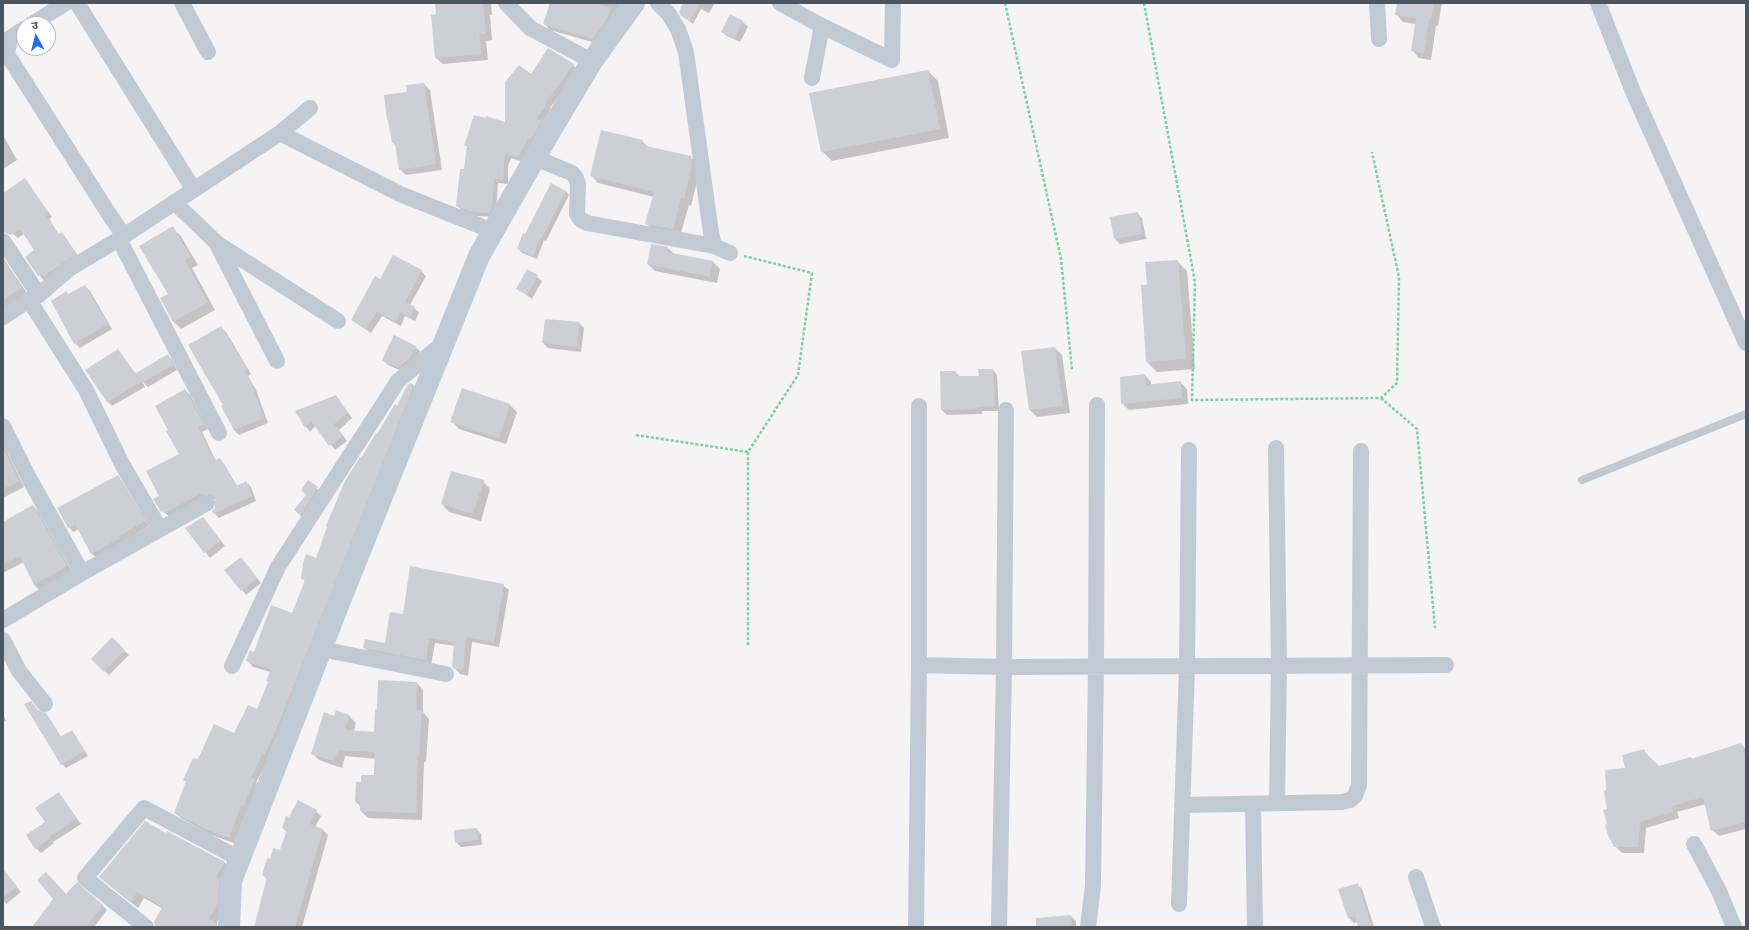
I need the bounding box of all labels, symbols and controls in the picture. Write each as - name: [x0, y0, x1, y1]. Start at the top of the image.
- north arrow: [16, 16, 56, 56]
- text: उ: [30, 17, 39, 33]

